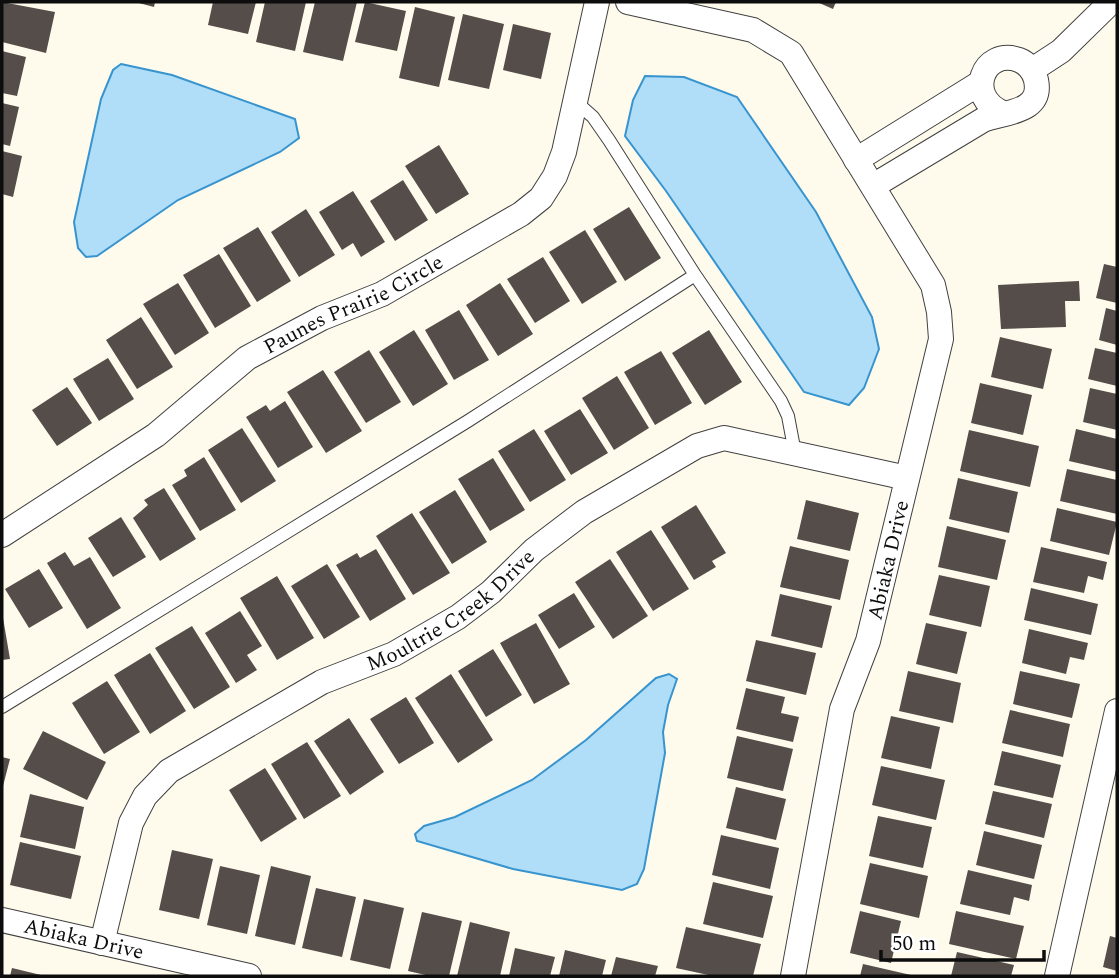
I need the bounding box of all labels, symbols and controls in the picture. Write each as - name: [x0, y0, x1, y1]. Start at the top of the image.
- street label: Paunes Prairie Circle: [258, 247, 450, 363]
- street label: Abiaka Drive: [860, 497, 918, 623]
- street label: Moultrie Creek Drive: [362, 542, 543, 680]
- street label: Abiaka Drive: [21, 910, 147, 969]
- scale bar: [881, 918, 1044, 962]
- text: 50 m: [892, 928, 936, 960]

